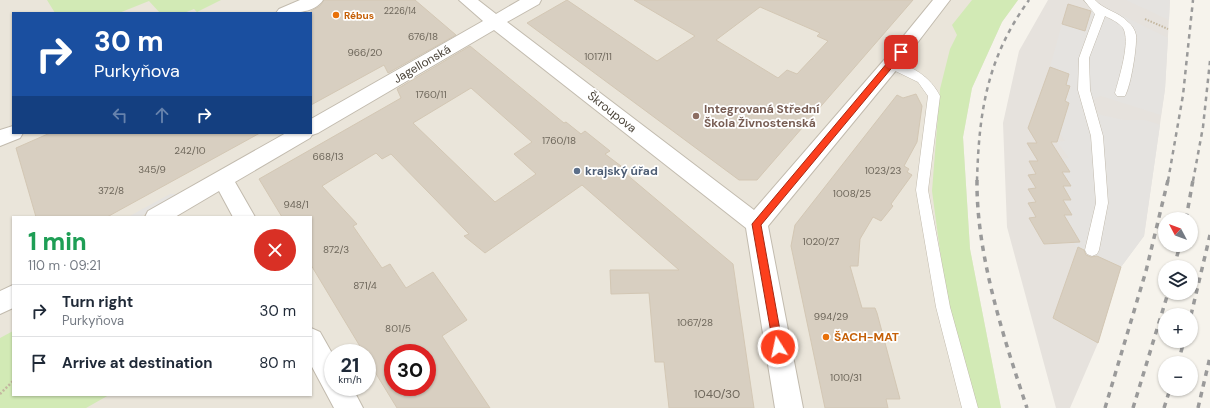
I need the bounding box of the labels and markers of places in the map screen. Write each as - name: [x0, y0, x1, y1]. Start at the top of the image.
- place label: Rébus: [344, 9, 374, 22]
- marker: Rébus: [331, 10, 341, 20]
- pin: [884, 35, 918, 69]
- place label: Integrovaná Střední Škola Živnostenská: [704, 101, 820, 131]
- marker: Integrovaná Střední Škola Živnostenská: [691, 111, 701, 121]
- place label: krajský úřad: [585, 163, 658, 179]
- marker: krajský úřad: [572, 166, 582, 176]
- place label: ŠACH-MAT: [834, 329, 899, 345]
- marker: ŠACH-MAT: [821, 332, 831, 342]

